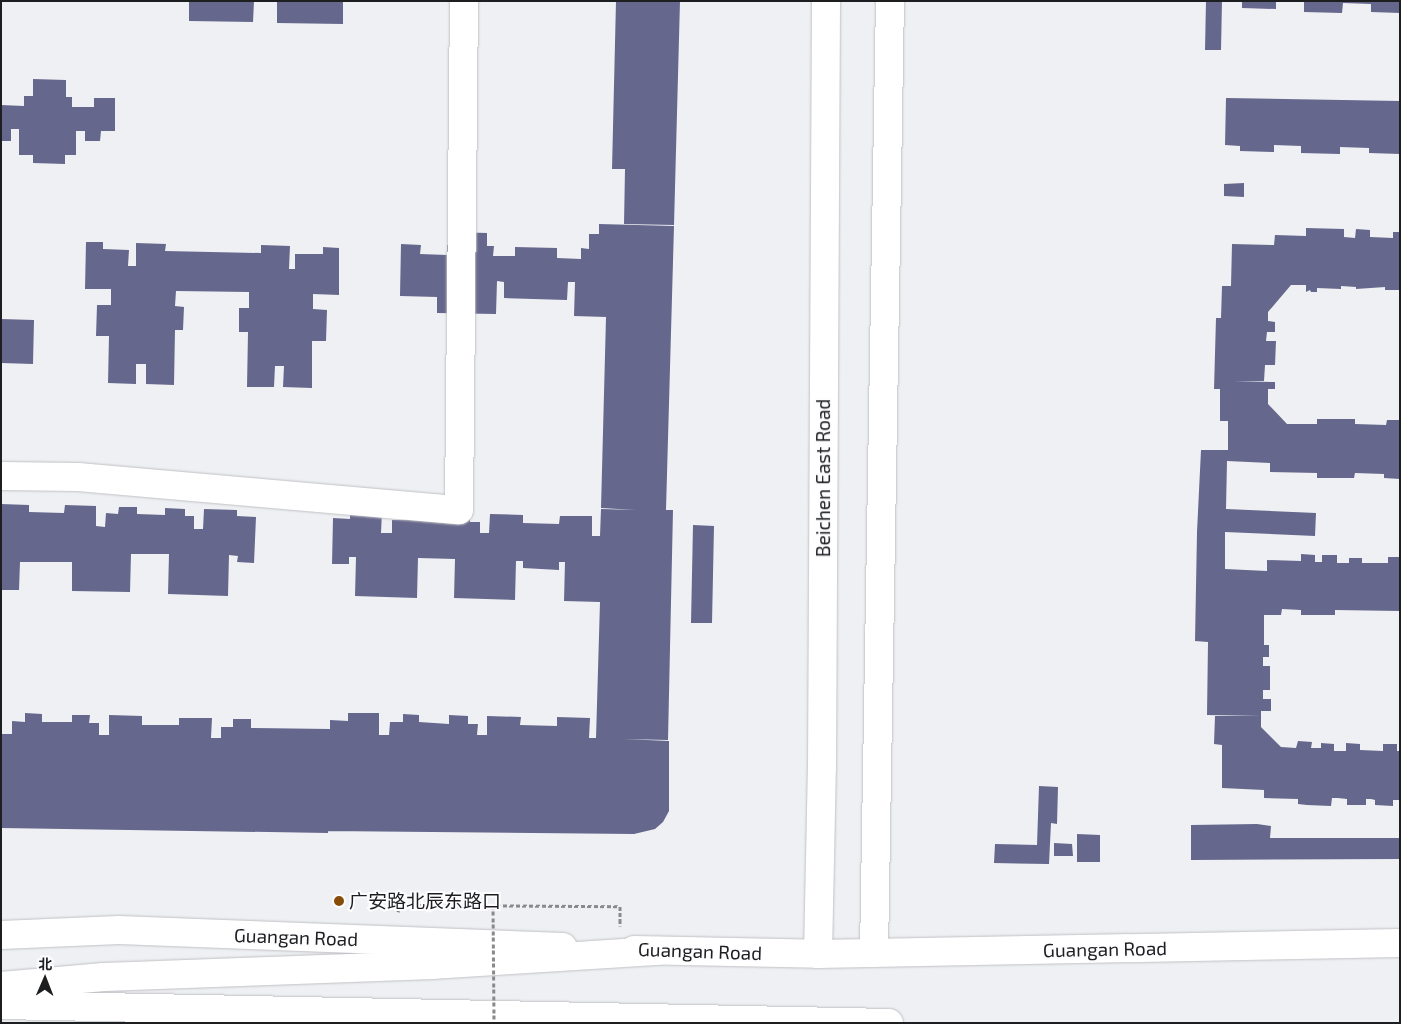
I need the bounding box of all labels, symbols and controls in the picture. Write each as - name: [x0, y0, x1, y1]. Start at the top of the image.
- street label: Beichen East Road: [812, 399, 834, 557]
- place label: 广安路北辰东路口: [349, 890, 501, 912]
- marker: 广安路北辰东路口: [333, 895, 345, 907]
- street label: Guangan Road: [234, 923, 358, 951]
- street label: Guangan Road: [638, 937, 762, 965]
- street label: Guangan Road: [1043, 937, 1167, 961]
- north arrow: [20, 954, 70, 1004]
- text: 北: [38, 955, 52, 972]

